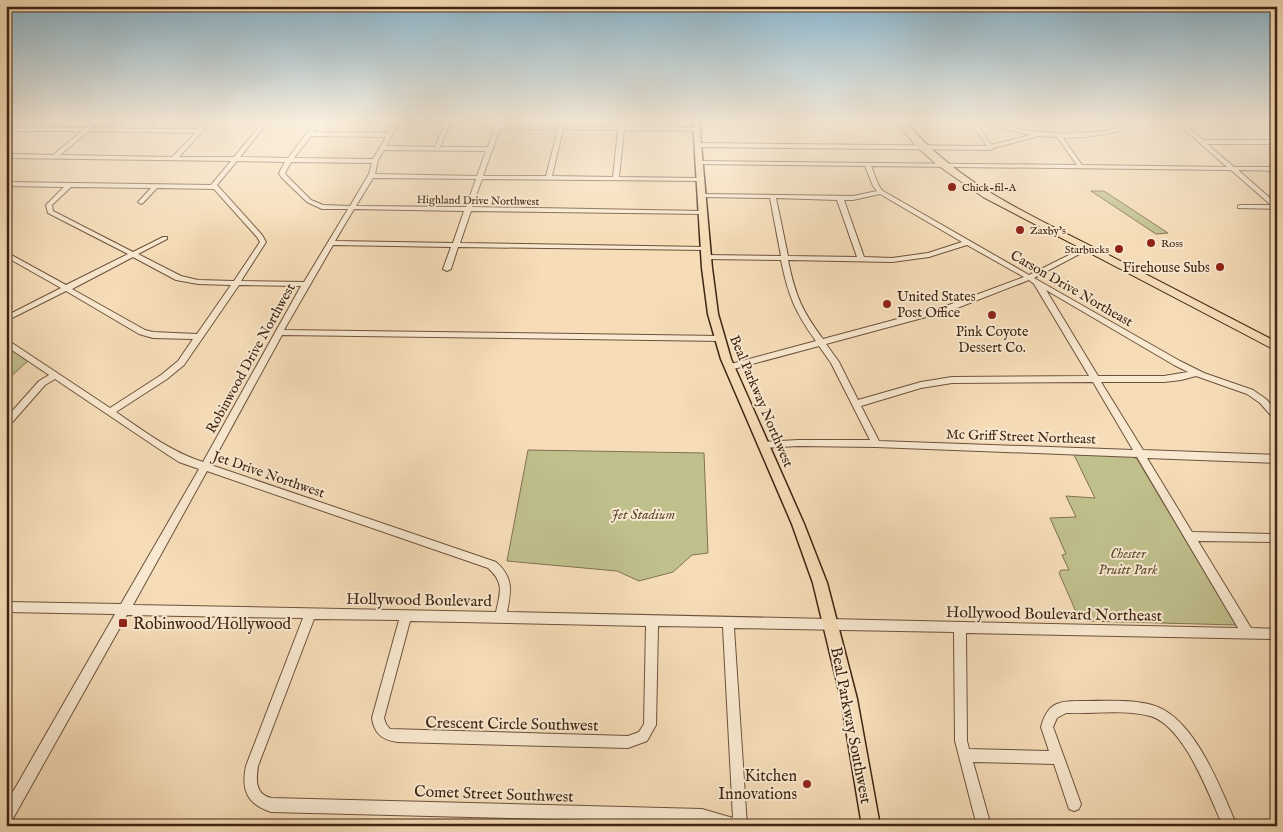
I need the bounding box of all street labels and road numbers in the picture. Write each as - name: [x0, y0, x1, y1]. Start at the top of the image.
- street label: Highland Drive Northwest: [417, 193, 540, 209]
- street label: Carson Drive Northeast: [1007, 246, 1136, 331]
- street label: Robinwood Drive Northwest: [202, 280, 300, 437]
- street label: Beal Parkway Northwest: [725, 333, 797, 470]
- street label: Mc Griff Street Northeast: [946, 425, 1097, 449]
- street label: Jet Drive Northwest: [209, 447, 327, 503]
- street label: Hollywood Boulevard: [346, 590, 492, 612]
- street label: Hollywood Boulevard Northeast: [946, 603, 1163, 627]
- street label: Beal Parkway Southwest: [825, 645, 875, 806]
- street label: Crescent Circle Southwest: [425, 713, 599, 737]
- street label: Comet Street Southwest: [414, 782, 575, 808]

